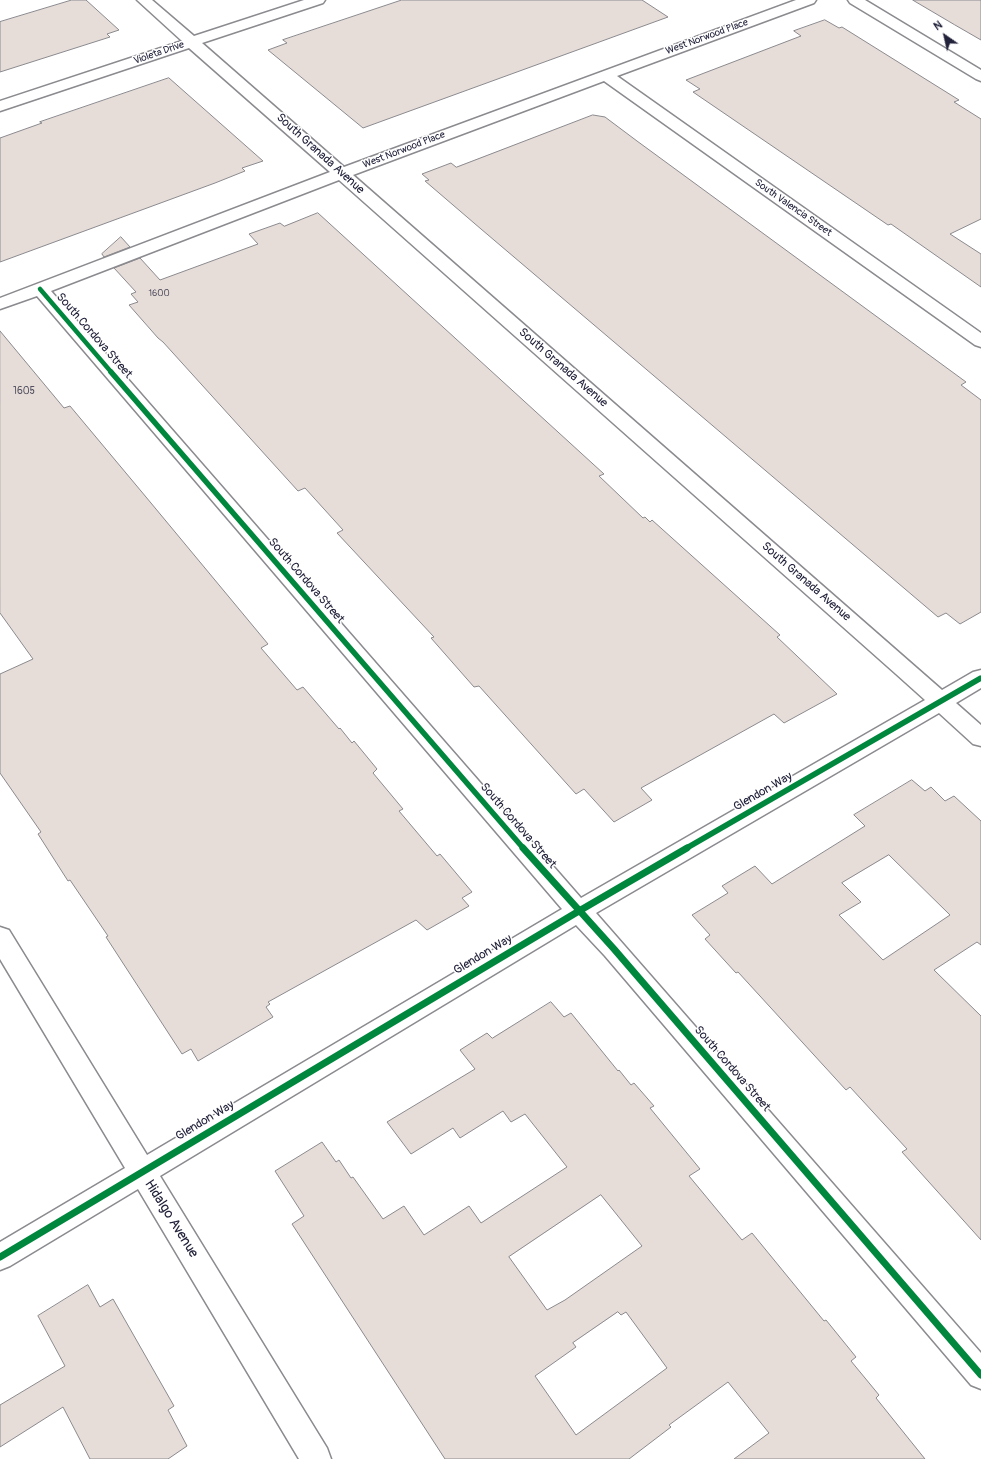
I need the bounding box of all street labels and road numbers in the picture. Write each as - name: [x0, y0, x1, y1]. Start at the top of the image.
- street label: West Norwood Place: [664, 16, 750, 58]
- street label: Violeta Drive: [132, 39, 186, 67]
- street label: South Granada Avenue: [273, 111, 367, 197]
- street label: West Norwood Place: [361, 129, 447, 171]
- street label: South Valencia Street: [752, 177, 834, 239]
- street label: South Cordova Street: [53, 290, 135, 382]
- street label: South Granada Avenue: [516, 325, 610, 411]
- street label: South Cordova Street: [265, 535, 347, 627]
- street label: South Granada Avenue: [759, 539, 853, 625]
- street label: Glendon Way: [731, 769, 795, 815]
- street label: South Cordova Street: [477, 780, 559, 872]
- street label: Glendon Way: [451, 932, 515, 978]
- street label: South Cordova Street: [691, 1023, 773, 1115]
- street label: Glendon Way: [173, 1098, 237, 1144]
- street label: Hidalgo Avenue: [140, 1177, 202, 1261]

